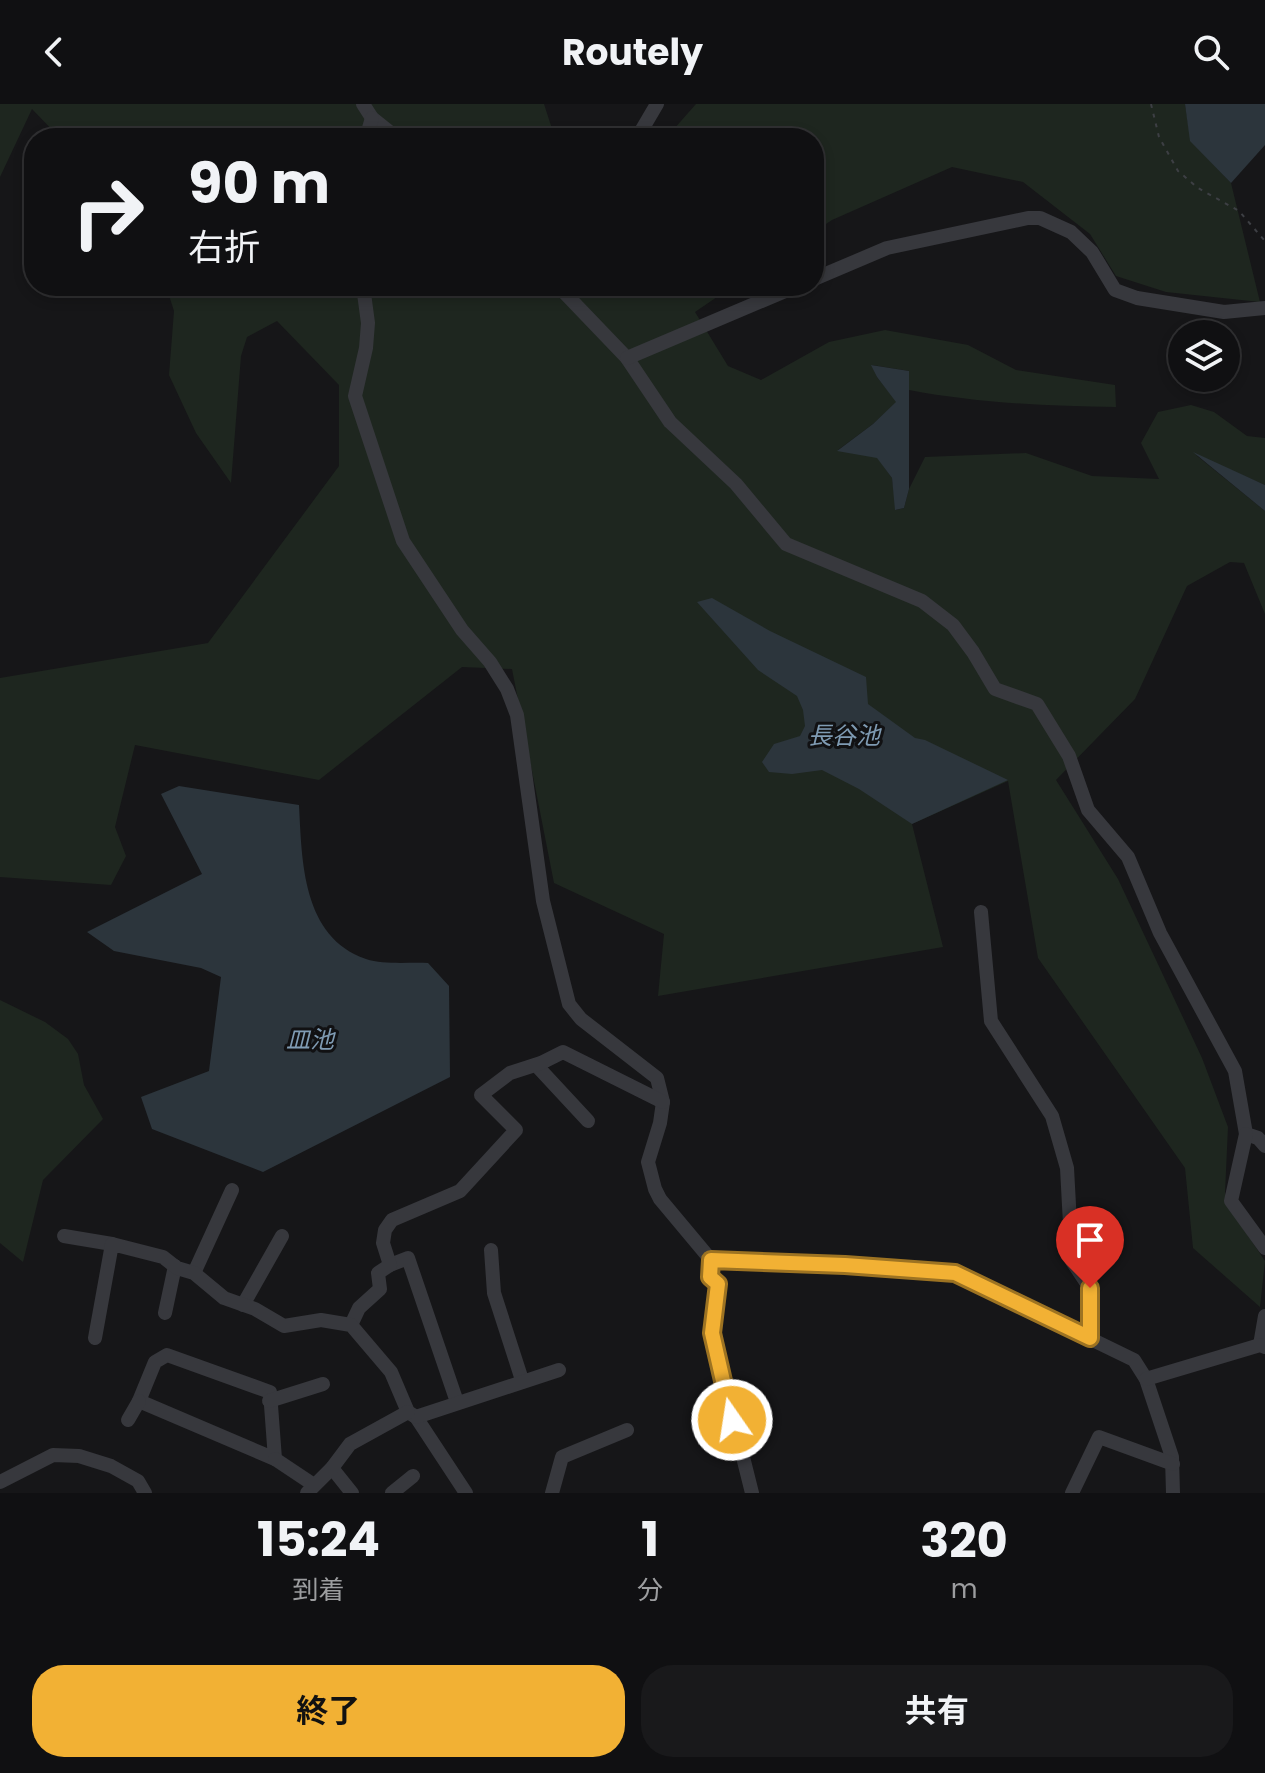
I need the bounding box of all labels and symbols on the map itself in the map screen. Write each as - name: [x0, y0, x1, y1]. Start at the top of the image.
- water label: 長谷池: [808, 719, 882, 752]
- water label: 皿池: [286, 1023, 336, 1056]
- pin: [1056, 1206, 1124, 1288]
- position arrow: [690, 1378, 774, 1462]

